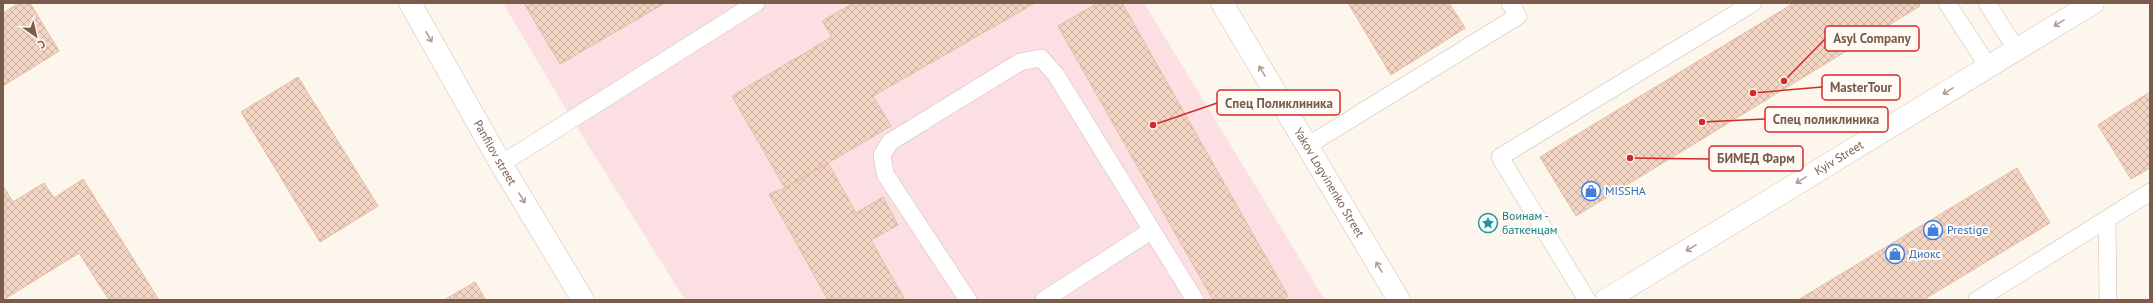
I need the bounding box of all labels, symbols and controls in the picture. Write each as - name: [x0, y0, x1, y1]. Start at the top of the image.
- north arrow: [16, 16, 56, 56]
- one-way arrow: [2053, 20, 2065, 28]
- callout: Asyl Company: [1825, 26, 1919, 51]
- text: Asyl Company: [1833, 30, 1912, 47]
- one-way arrow: [426, 31, 434, 43]
- text: С: [35, 37, 48, 52]
- one-way arrow: [1258, 65, 1266, 77]
- callout: MasterTour: [1822, 75, 1900, 100]
- text: MasterTour: [1830, 79, 1893, 96]
- one-way arrow: [1942, 87, 1954, 95]
- callout: Спец Поликлиника: [1217, 90, 1340, 115]
- text: Спец Поликлиника: [1225, 95, 1333, 112]
- callout: Спец поликлиника: [1765, 107, 1888, 132]
- text: Спец поликлиника: [1773, 111, 1879, 128]
- street label: Panfilov street: [471, 117, 520, 188]
- street label: Yakov Logvinenko Street: [1291, 125, 1368, 240]
- street label: Kyiv Street: [1812, 137, 1866, 178]
- callout: БИМЕД Фарм: [1709, 146, 1803, 171]
- text: БИМЕД Фарм: [1717, 150, 1795, 167]
- one-way arrow: [1795, 177, 1807, 185]
- shop icon: MISSHA: [1580, 180, 1602, 202]
- place label: MISSHA: [1605, 183, 1646, 198]
- one-way arrow: [518, 192, 526, 204]
- place label: Воинам - баткенцам: [1502, 208, 1558, 237]
- place icon: Воинам - баткенцам: [1477, 212, 1499, 234]
- shop icon: Prestige: [1922, 219, 1944, 241]
- place label: Prestige: [1947, 222, 1988, 237]
- shop icon: Диокс: [1884, 243, 1906, 265]
- one-way arrow: [1685, 244, 1696, 253]
- place label: Диокс: [1909, 246, 1942, 261]
- one-way arrow: [1375, 261, 1383, 273]

